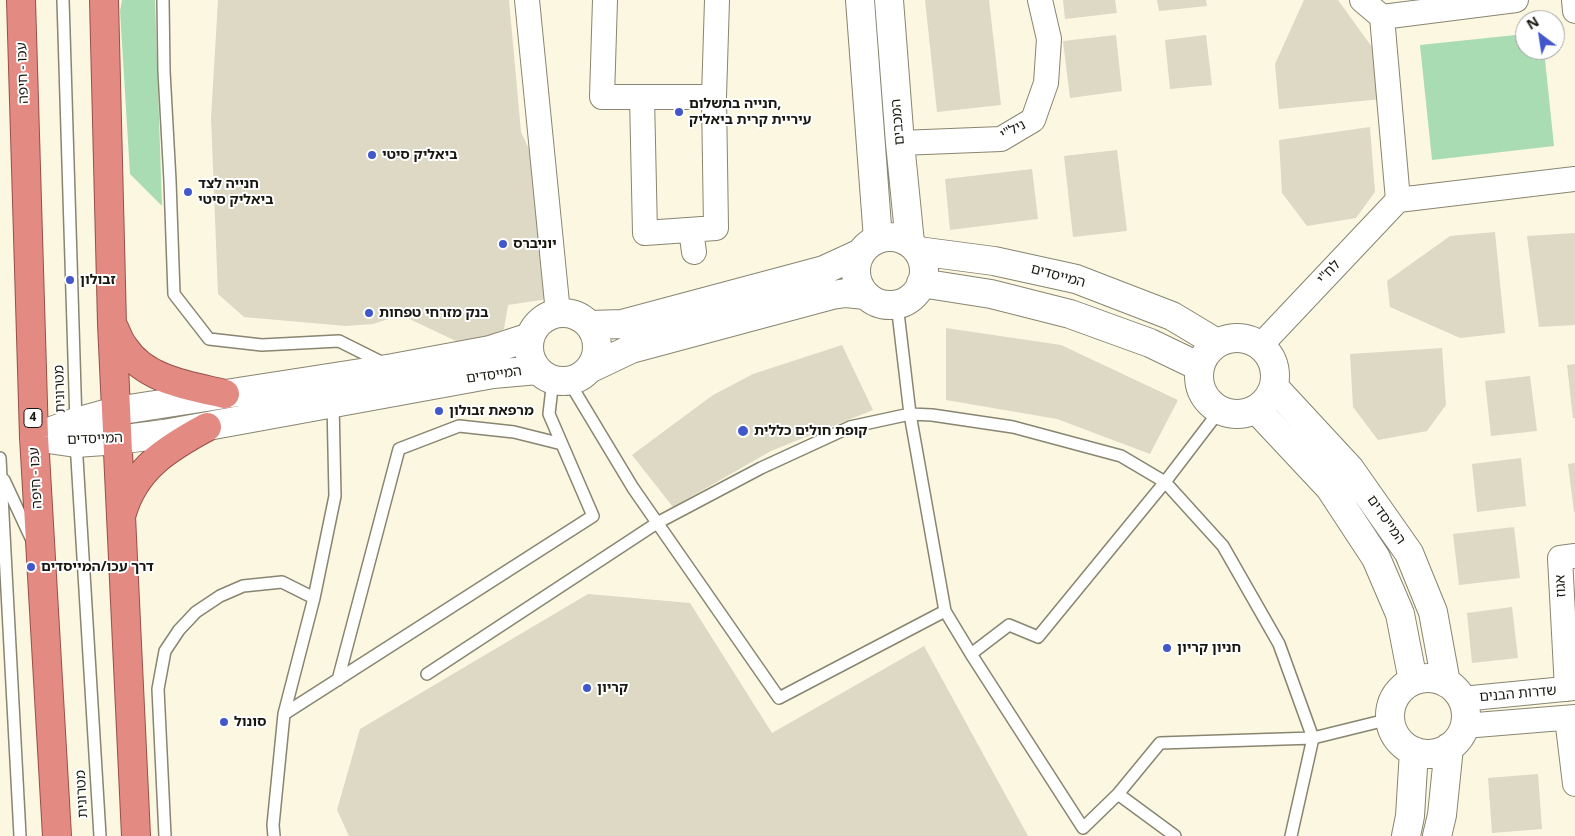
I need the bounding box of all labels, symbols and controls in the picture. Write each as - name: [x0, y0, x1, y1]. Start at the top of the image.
- north arrow: [1515, 10, 1565, 60]
- text: N: [1523, 11, 1542, 34]
- street label: עכו - חיפה: [14, 42, 32, 104]
- place label: חנייה בתשלום, עיריית קרית ביאליק: [689, 96, 811, 128]
- street label: המכבים: [888, 98, 908, 146]
- marker: חנייה בתשלום, עיריית קרית ביאליק: [673, 106, 685, 118]
- street label: ניל"י: [997, 117, 1029, 143]
- place label: ביאליק סיטי: [382, 147, 457, 163]
- marker: ביאליק סיטי: [366, 149, 378, 161]
- place label: חנייה לצד ביאליק סיטי: [198, 176, 273, 208]
- marker: חנייה לצד ביאליק סיטי: [182, 186, 194, 198]
- place label: יוניברס: [513, 236, 557, 252]
- marker: יוניברס: [497, 238, 509, 250]
- street label: לח"י: [1314, 257, 1344, 287]
- street label: המייסדים: [1029, 261, 1087, 291]
- place label: זבולון: [80, 272, 116, 288]
- marker: זבולון: [64, 274, 76, 286]
- place label: בנק מזרחי טפחות: [379, 305, 489, 321]
- marker: בנק מזרחי טפחות: [363, 307, 375, 319]
- street label: המייסדים: [465, 363, 523, 387]
- street label: מטרונית: [51, 365, 69, 413]
- place label: מרפאת זבולון: [449, 403, 534, 419]
- marker: מרפאת זבולון: [433, 405, 445, 417]
- road number: 4: [24, 408, 42, 428]
- place label: קופת חולים כללית: [754, 423, 867, 439]
- marker: קופת חולים כללית: [736, 424, 750, 438]
- street label: המייסדים: [67, 430, 123, 448]
- street label: עכו - חיפה: [26, 447, 46, 509]
- street label: המייסדים: [1363, 492, 1409, 548]
- place label: דרך עכו/המייסדים: [41, 559, 154, 575]
- marker: דרך עכו/המייסדים: [25, 561, 37, 573]
- street label: אגוז: [1552, 574, 1570, 598]
- place label: חניון קריון: [1177, 640, 1241, 656]
- marker: חניון קריון: [1161, 642, 1173, 654]
- place label: קריון: [597, 680, 628, 696]
- marker: קריון: [581, 682, 593, 694]
- street label: שדרות הבנים: [1479, 682, 1557, 706]
- place label: סונול: [234, 714, 266, 730]
- marker: סונול: [218, 716, 230, 728]
- street label: מטרונית: [72, 770, 92, 818]

